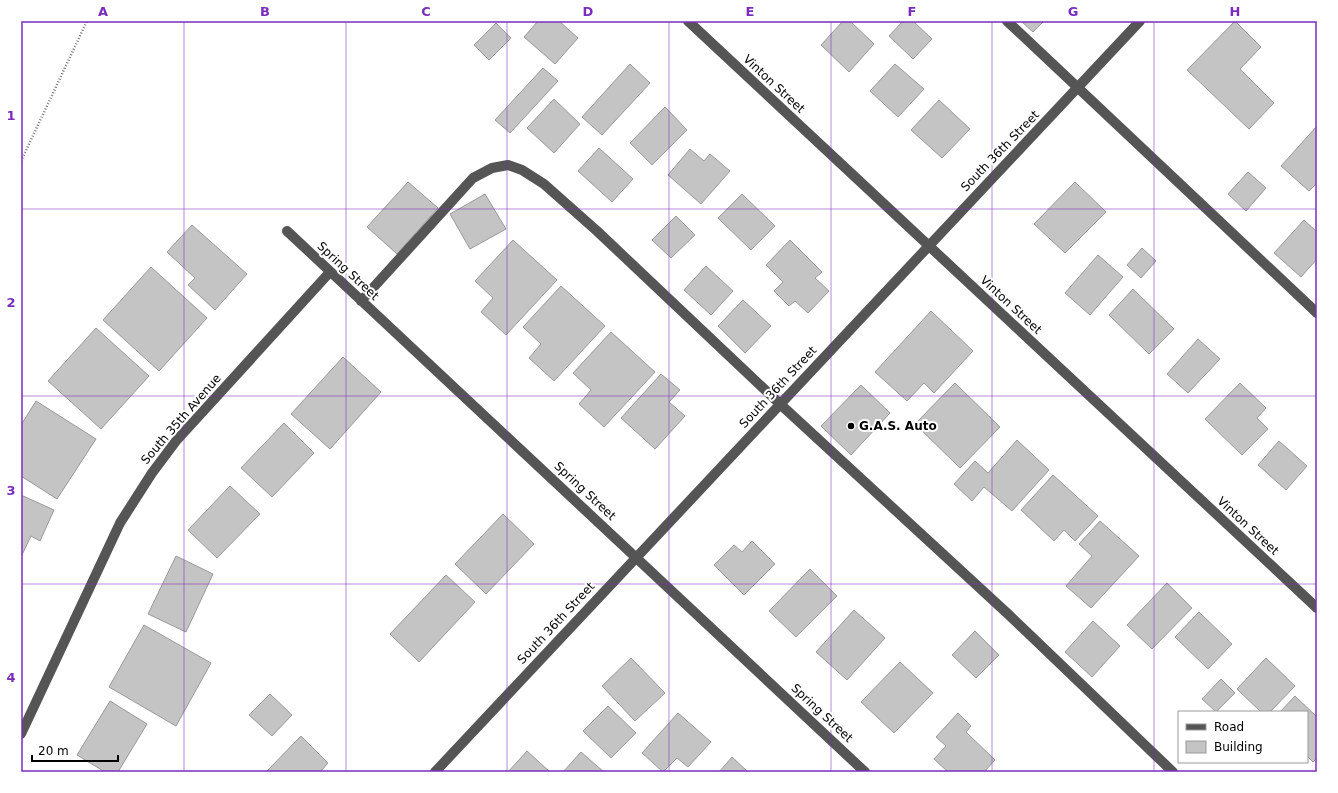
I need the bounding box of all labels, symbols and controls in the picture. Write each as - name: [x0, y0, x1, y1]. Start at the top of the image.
- text: A: [98, 4, 108, 19]
- text: B: [260, 4, 270, 19]
- text: C: [421, 4, 431, 19]
- text: D: [583, 4, 594, 19]
- text: E: [746, 4, 754, 19]
- text: F: [908, 4, 916, 19]
- text: G: [1068, 4, 1078, 19]
- text: H: [1230, 4, 1240, 19]
- street label: Vinton Street: [740, 52, 808, 116]
- text: 1: [6, 108, 16, 123]
- street label: South 36th Street: [958, 108, 1042, 194]
- street label: Spring Street: [314, 239, 382, 303]
- street label: Vinton Street: [977, 273, 1045, 337]
- text: 2: [6, 295, 16, 310]
- street label: South 36th Street: [737, 343, 820, 431]
- street label: South 35th Avenue: [138, 371, 224, 467]
- place label: G.A.S. Auto: [859, 419, 937, 433]
- marker: G.A.S. Auto: [846, 421, 856, 431]
- street label: Spring Street: [551, 459, 619, 523]
- text: 3: [6, 483, 16, 498]
- street label: Vinton Street: [1214, 494, 1282, 558]
- street label: South 36th Street: [515, 579, 598, 667]
- text: 4: [6, 670, 16, 685]
- street label: Spring Street: [788, 681, 856, 745]
- legend: [1178, 711, 1308, 763]
- text: Road: [1214, 720, 1244, 734]
- scale bar: [32, 737, 118, 763]
- text: Building: [1214, 740, 1263, 754]
- text: 20 m: [38, 744, 69, 758]

